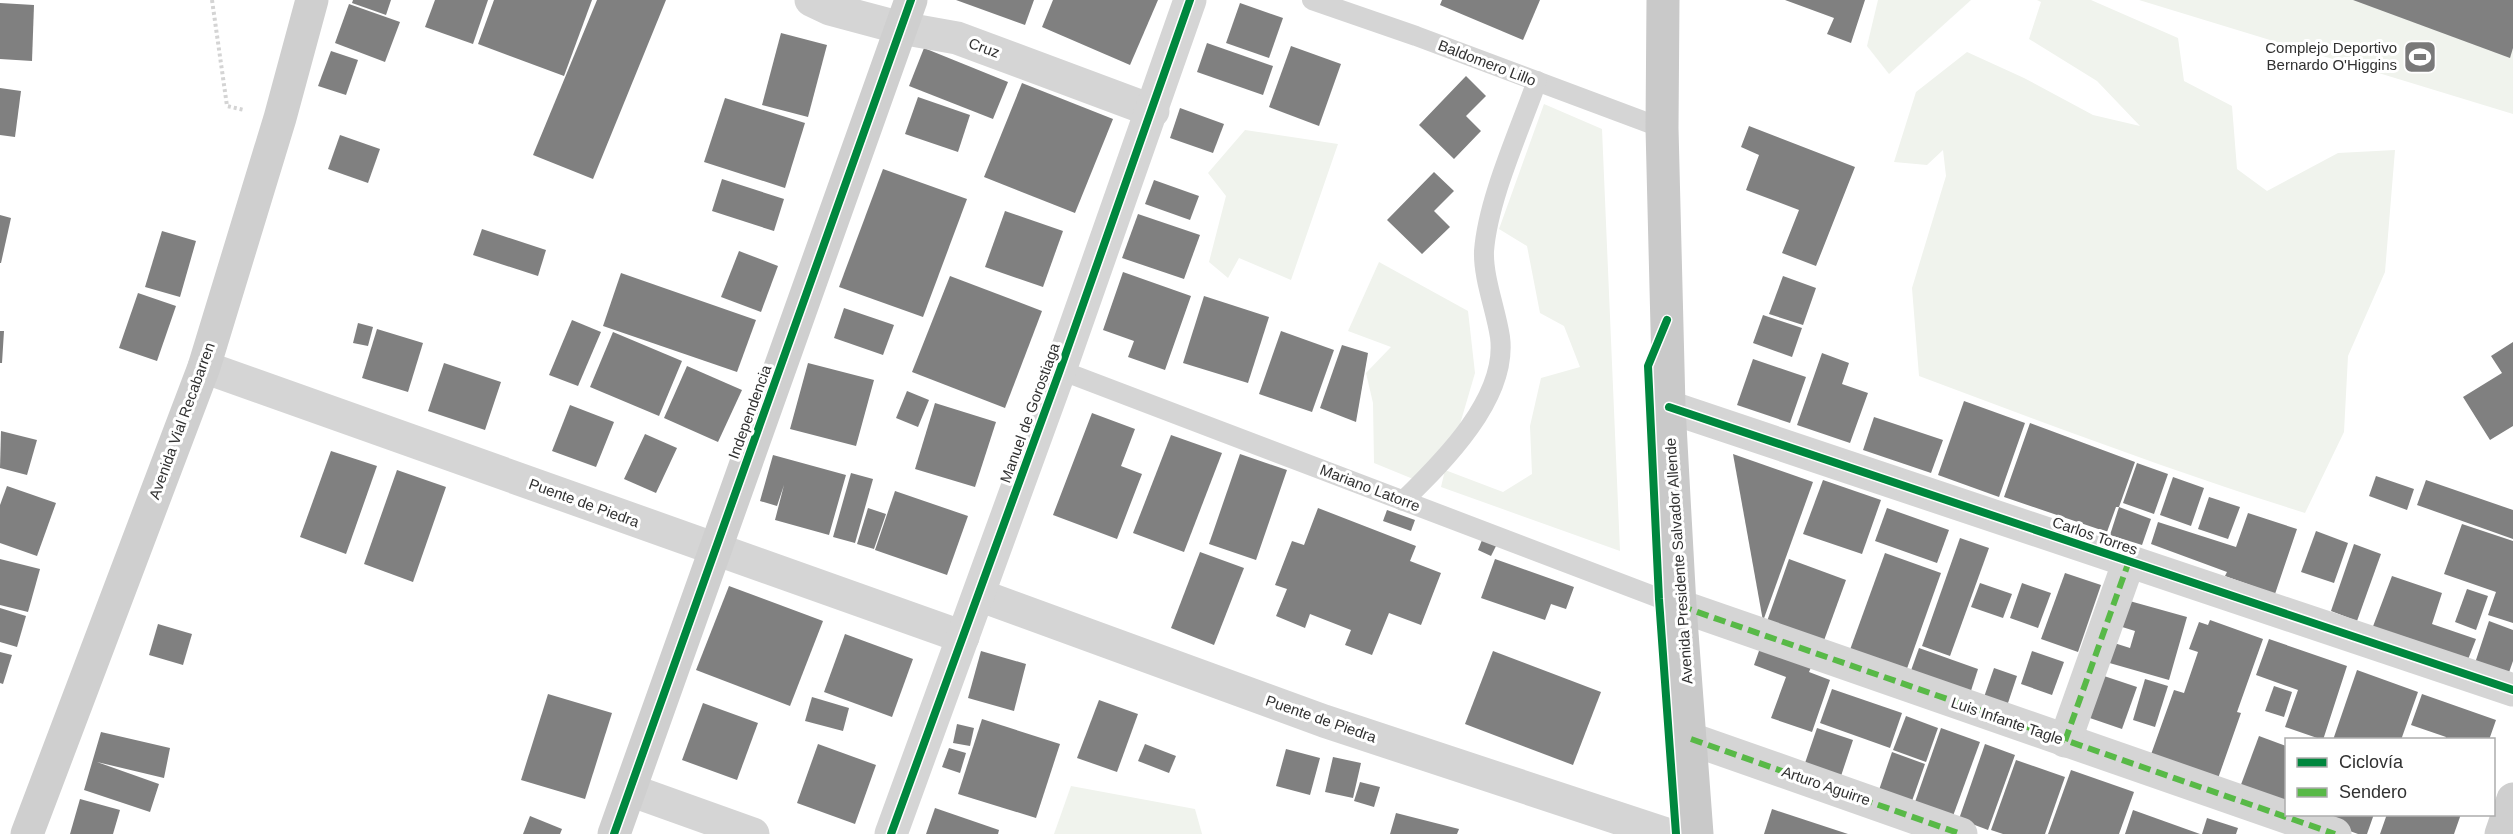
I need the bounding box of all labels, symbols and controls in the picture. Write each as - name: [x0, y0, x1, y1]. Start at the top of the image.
- street label: Cruz: [966, 34, 1002, 61]
- street label: Baldomero Lillo: [1436, 36, 1538, 89]
- place label: Complejo Deportivo Bernardo O'Higgins: [2265, 39, 2397, 73]
- sports icon: Complejo Deportivo Bernardo O'Higgins: [2402, 39, 2438, 75]
- street label: Avenida Vial Recabarren: [145, 340, 218, 501]
- street label: Manuel de Gorostiaga: [996, 340, 1063, 485]
- street label: Independencia: [725, 362, 775, 461]
- street label: Avenida Presidente Salvador Allende: [1661, 437, 1696, 685]
- street label: Mariano Latorre: [1318, 461, 1423, 514]
- street label: Puente de Piedra: [527, 475, 642, 531]
- street label: Carlos Torres: [2050, 513, 2140, 558]
- street label: Puente de Piedra: [1264, 692, 1379, 746]
- street label: Luis Infante Tagle: [1949, 693, 2065, 748]
- legend: [2285, 738, 2495, 816]
- text: Ciclovía: [2339, 752, 2404, 772]
- street label: Arturo Aguirre: [1780, 762, 1873, 809]
- text: Sendero: [2339, 782, 2407, 802]

